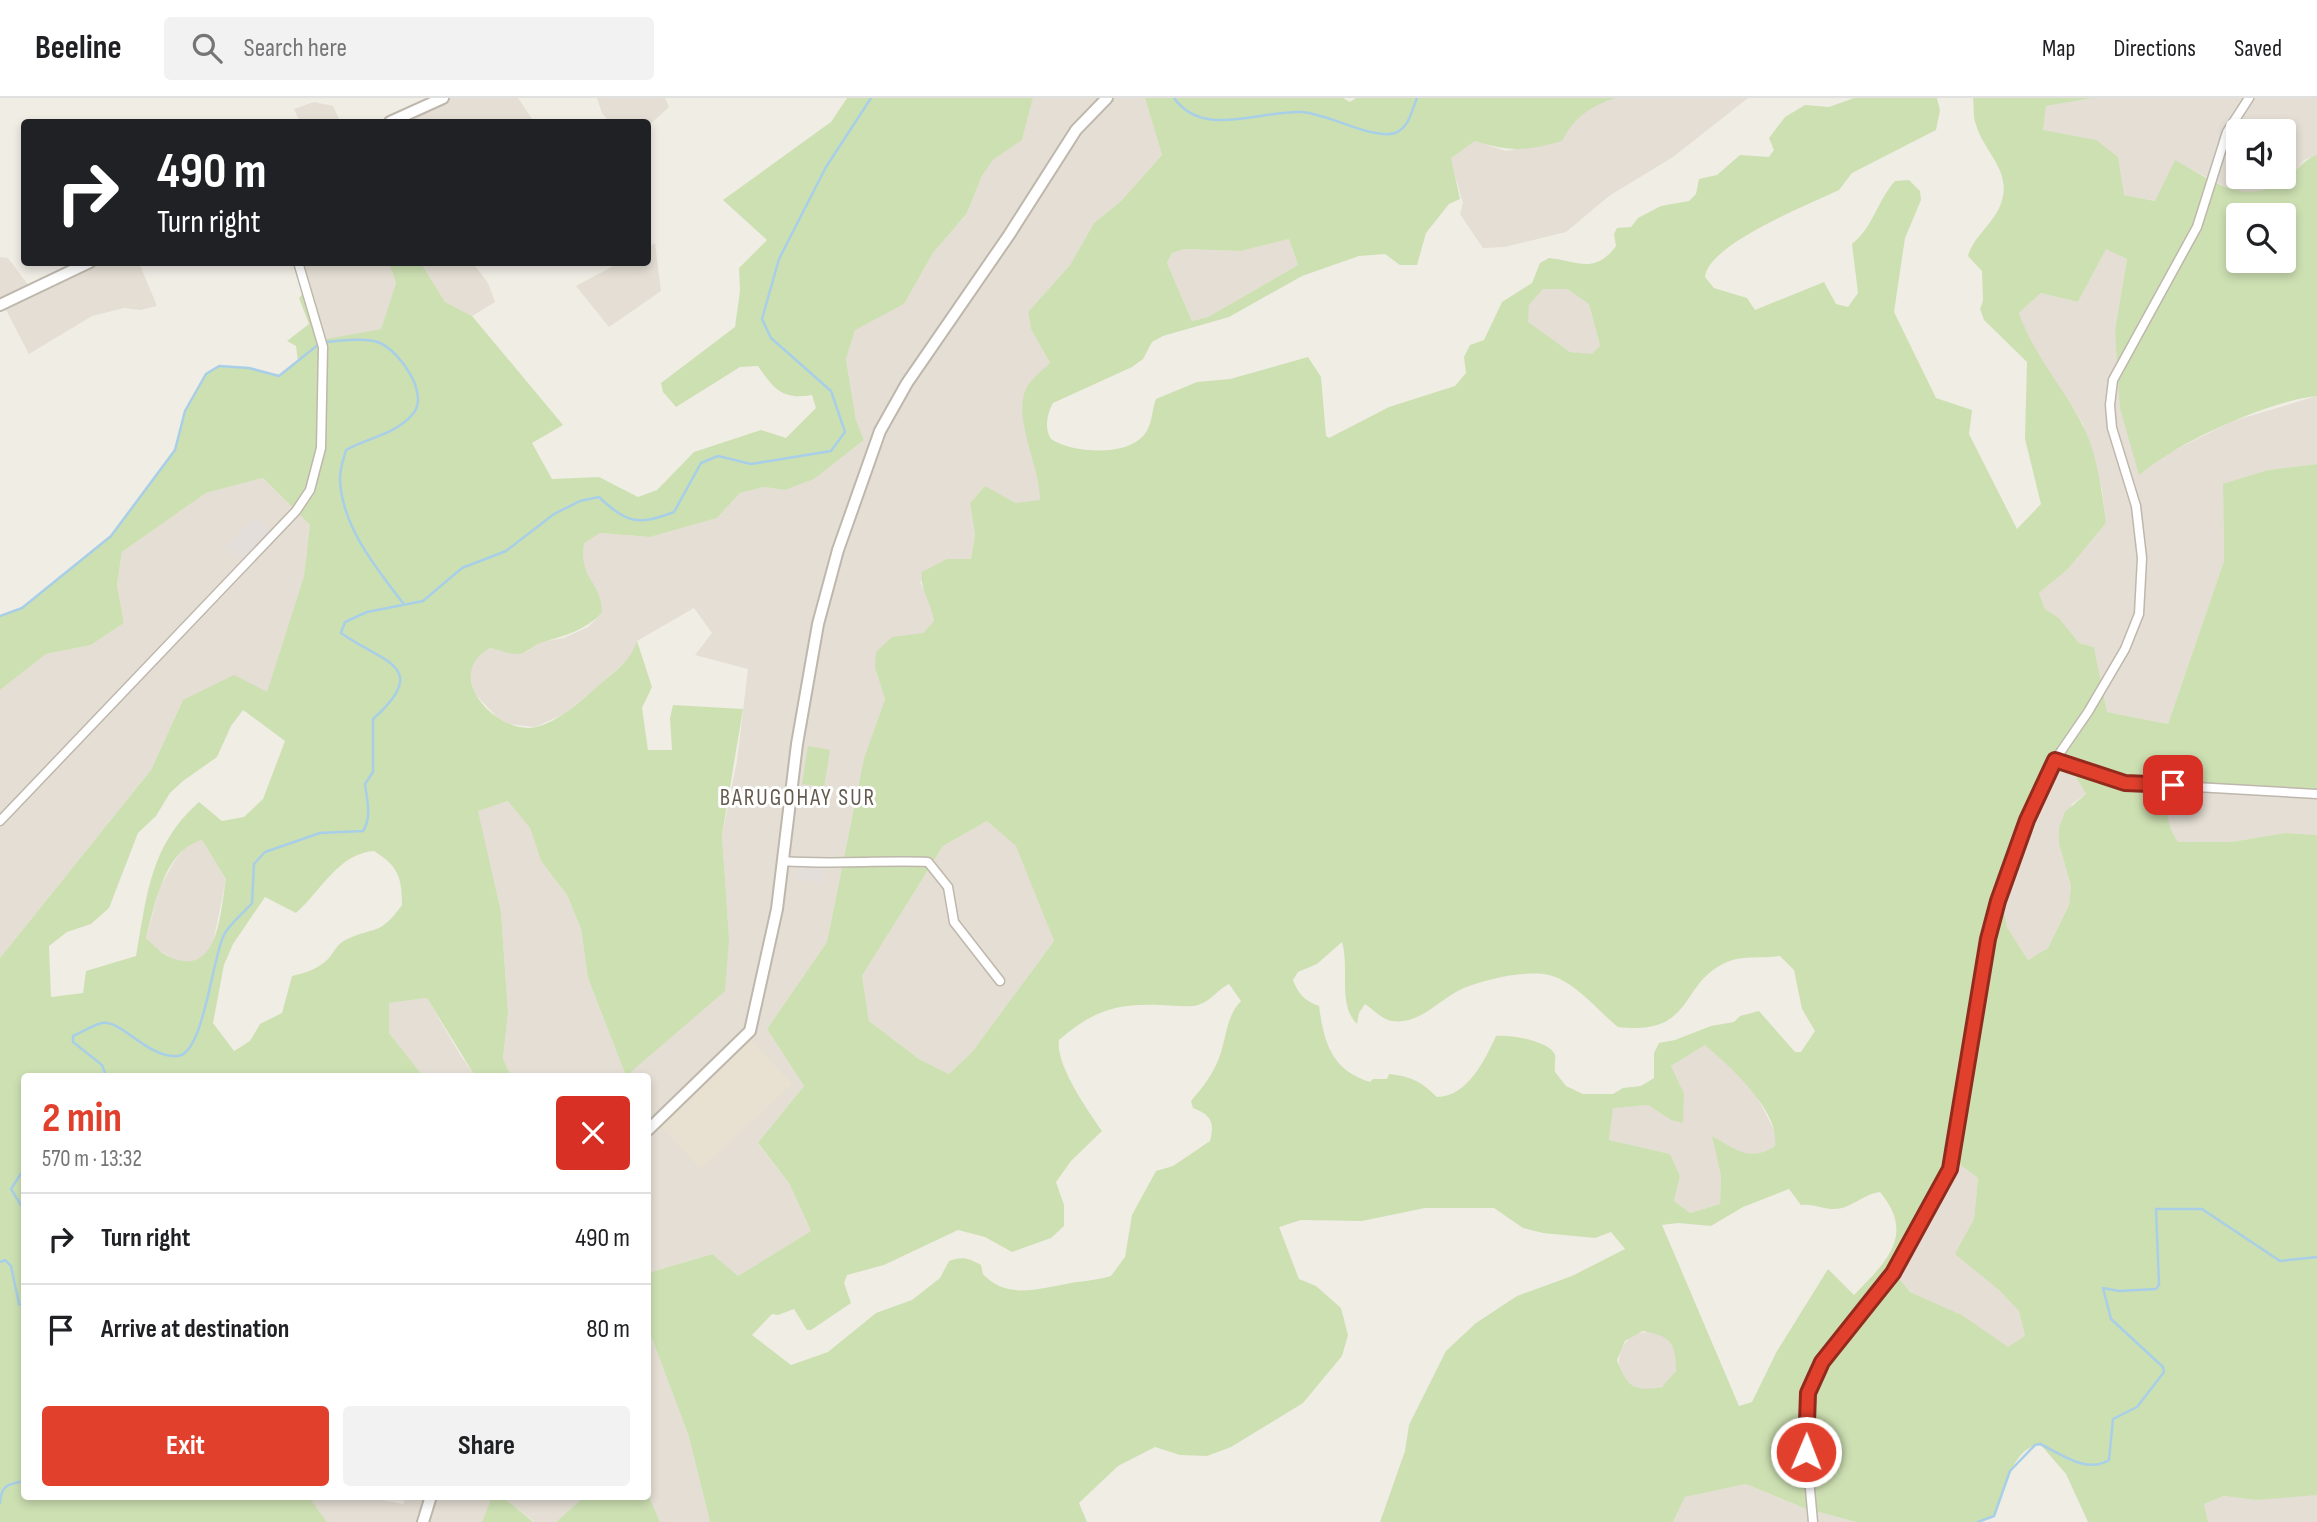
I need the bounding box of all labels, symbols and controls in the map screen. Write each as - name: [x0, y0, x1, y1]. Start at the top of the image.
- search box: [164, 17, 654, 80]
- text: Beeline: [35, 28, 122, 68]
- icon: search: [188, 29, 226, 67]
- text: Search here: [244, 33, 347, 64]
- text: Map: [2042, 34, 2075, 63]
- text: Directions: [2113, 34, 2196, 63]
- text: Saved: [2234, 34, 2282, 63]
- map controls: [2226, 119, 2296, 273]
- button: sound: [2226, 119, 2296, 189]
- text: 490 m: [157, 143, 267, 202]
- icon: right: [42, 147, 133, 238]
- text: Turn right: [157, 203, 261, 242]
- button: search: [2226, 203, 2296, 273]
- pin: [2143, 755, 2203, 815]
- icon: arrive: [2154, 766, 2192, 804]
- district label: BARUGOHAY SUR: [720, 784, 876, 812]
- text: 2 min: [42, 1093, 122, 1144]
- button: close: [556, 1096, 630, 1170]
- text: 570 m · 13:32: [42, 1145, 142, 1173]
- icon: right: [42, 1220, 80, 1258]
- text: Turn right: [101, 1223, 190, 1254]
- text: 490 m: [575, 1223, 630, 1254]
- icon: arrive: [42, 1311, 80, 1349]
- text: Arrive at destination: [101, 1314, 289, 1345]
- text: 80 m: [586, 1314, 630, 1345]
- button: Exit: [42, 1406, 329, 1486]
- button: Share: [343, 1406, 630, 1486]
- position arrow: [1769, 1415, 1843, 1489]

